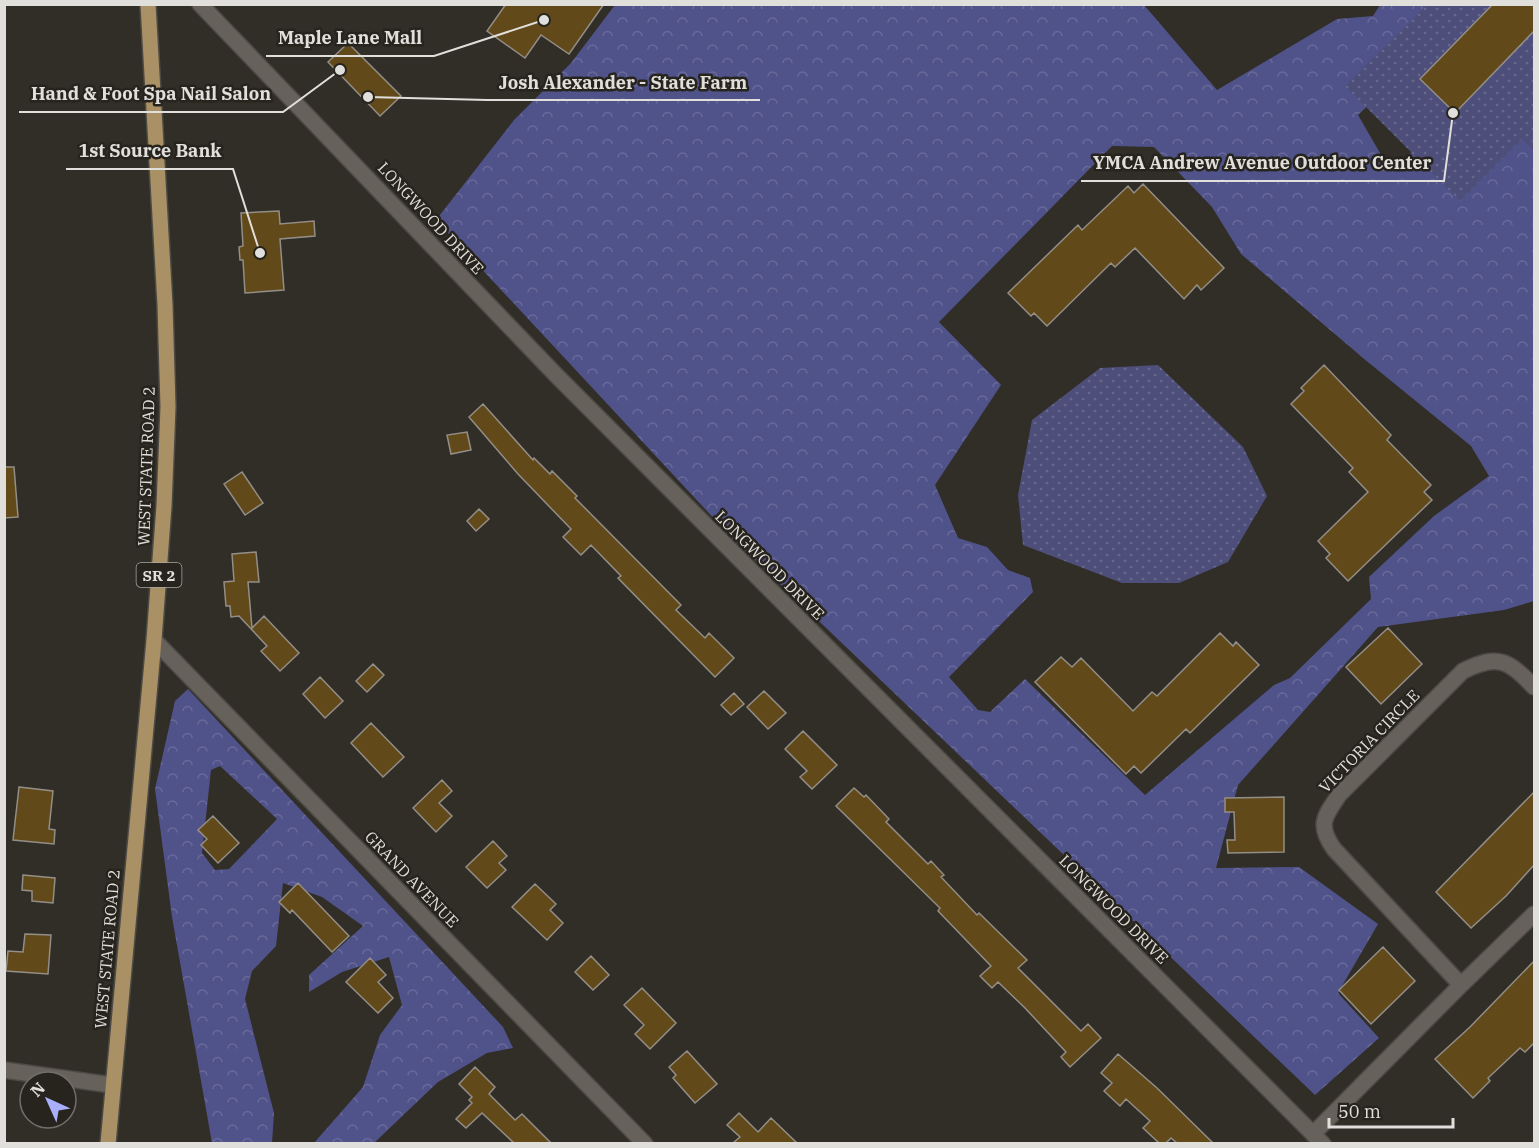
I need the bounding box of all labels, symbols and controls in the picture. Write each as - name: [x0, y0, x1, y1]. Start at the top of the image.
- callout: Maple Lane Mall: [266, 20, 434, 56]
- text: Maple Lane Mall: [278, 26, 422, 49]
- callout: Josh Alexander - State Farm: [487, 64, 760, 100]
- text: Josh Alexander - State Farm: [499, 71, 748, 94]
- callout: Hand & Foot Spa Nail Salon: [19, 76, 283, 112]
- text: Hand & Foot Spa Nail Salon: [31, 82, 271, 105]
- callout: 1st Source Bank: [66, 133, 233, 169]
- text: 1st Source Bank: [79, 139, 222, 162]
- callout: YMCA Andrew Avenue Outdoor Center: [1081, 145, 1444, 181]
- text: YMCA Andrew Avenue Outdoor Center: [1093, 151, 1431, 174]
- street label: LONGWOOD DRIVE: [374, 158, 488, 278]
- street label: WEST STATE ROAD 2: [133, 386, 159, 546]
- street label: LONGWOOD DRIVE: [711, 506, 829, 624]
- road number: SR 2: [136, 563, 182, 587]
- street label: VICTORIA CIRCLE: [1315, 685, 1423, 797]
- street label: GRAND AVENUE: [361, 827, 463, 931]
- street label: LONGWOOD DRIVE: [1055, 850, 1173, 968]
- street label: WEST STATE ROAD 2: [90, 869, 124, 1029]
- north arrow: [18, 1070, 78, 1130]
- text: N: [26, 1078, 49, 1101]
- scale bar: [1329, 1091, 1454, 1129]
- text: 50 m: [1338, 1100, 1381, 1123]

